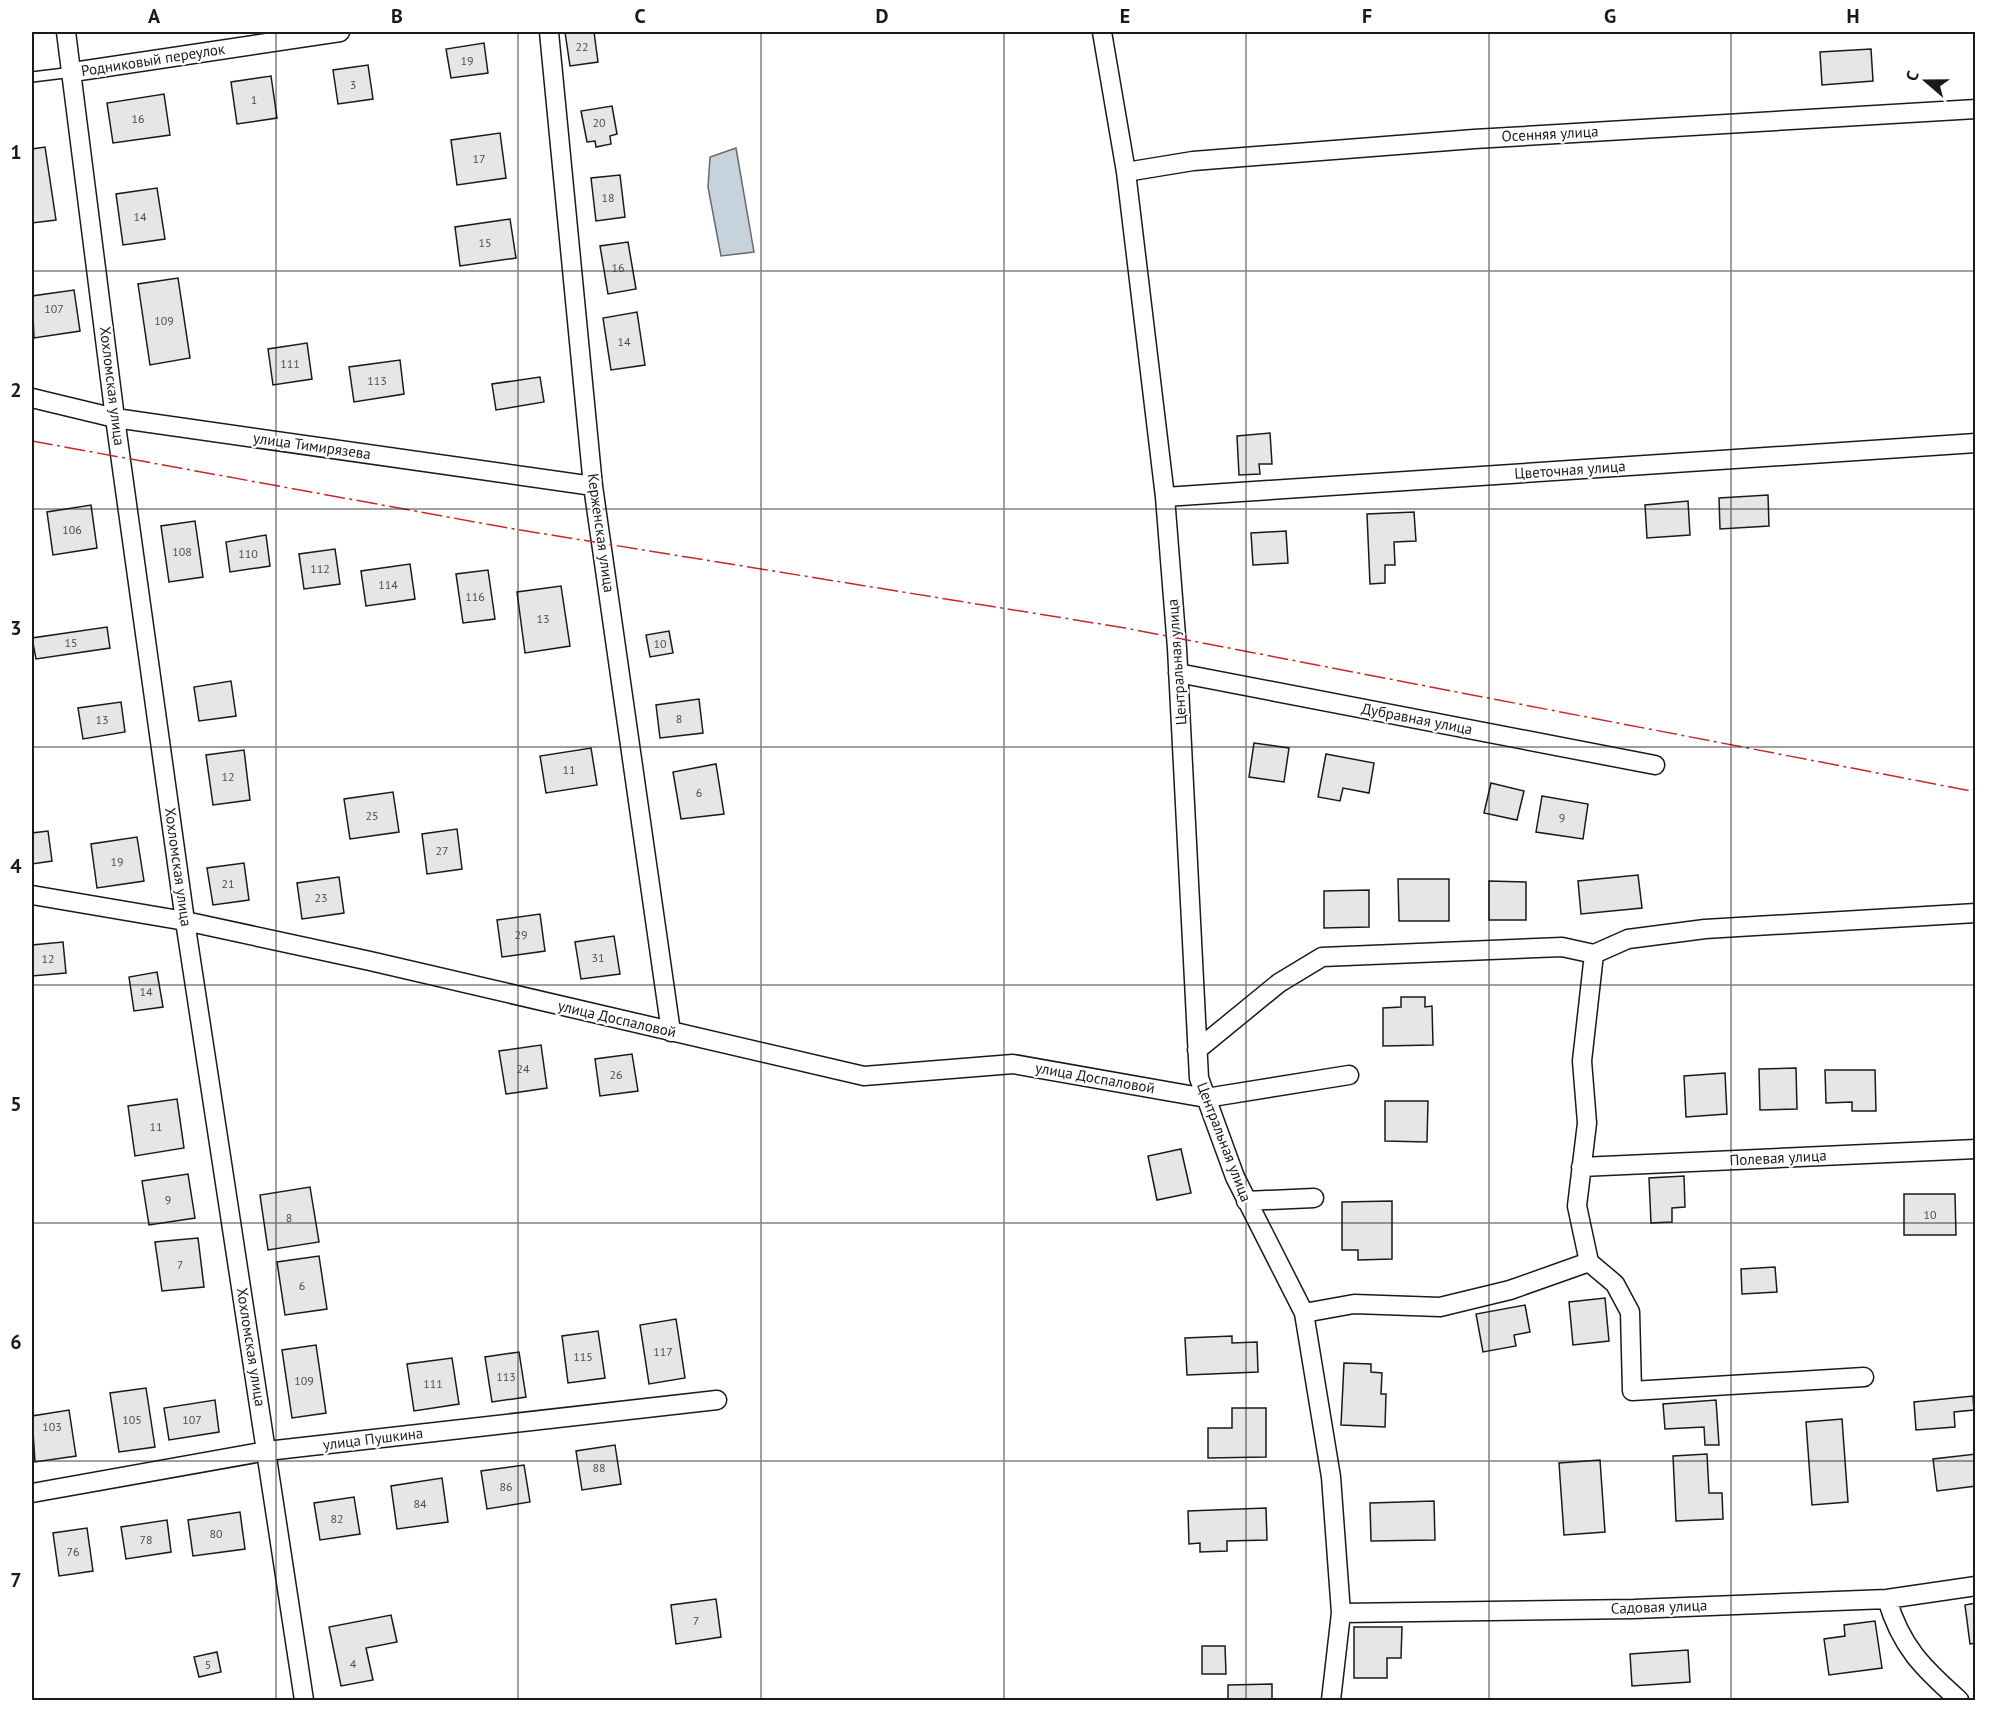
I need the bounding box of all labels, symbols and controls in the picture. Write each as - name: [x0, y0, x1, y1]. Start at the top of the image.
- text: A: [148, 3, 161, 29]
- text: B: [391, 3, 403, 29]
- text: C: [634, 3, 646, 29]
- text: D: [876, 3, 889, 29]
- text: E: [1120, 3, 1130, 29]
- text: F: [1362, 3, 1372, 29]
- text: G: [1604, 3, 1616, 29]
- text: H: [1846, 3, 1860, 29]
- street label: Родниковый переулок: [80, 39, 227, 80]
- house number: 22: [575, 39, 589, 54]
- north arrow: [1896, 51, 1956, 111]
- house number: 19: [460, 53, 474, 68]
- text: С: [1901, 68, 1923, 83]
- house number: 3: [350, 77, 356, 92]
- house number: 1: [251, 92, 257, 107]
- house number: 16: [131, 111, 145, 126]
- house number: 20: [592, 115, 606, 130]
- street label: Осенняя улица: [1501, 121, 1599, 146]
- text: 1: [10, 139, 22, 165]
- house number: 17: [472, 151, 486, 166]
- house number: 18: [601, 190, 615, 205]
- house number: 14: [133, 209, 147, 224]
- house number: 15: [478, 235, 492, 250]
- house number: 16: [611, 260, 625, 275]
- house number: 107: [44, 301, 64, 316]
- house number: 109: [154, 313, 174, 328]
- street label: Хохломская улица: [96, 325, 129, 447]
- house number: 14: [617, 334, 631, 349]
- house number: 111: [280, 356, 300, 371]
- house number: 113: [367, 373, 387, 388]
- text: 2: [10, 377, 22, 403]
- street label: улица Тимирязева: [252, 428, 372, 463]
- street label: Цветочная улица: [1514, 456, 1626, 483]
- street label: Керженская улица: [584, 472, 619, 594]
- house number: 106: [62, 522, 82, 537]
- house number: 108: [172, 544, 192, 559]
- house number: 110: [238, 546, 258, 561]
- house number: 112: [310, 561, 330, 576]
- house number: 114: [378, 577, 398, 592]
- house number: 116: [465, 589, 485, 604]
- street label: Центральная улица: [1163, 598, 1190, 726]
- house number: 13: [536, 611, 550, 626]
- text: 3: [10, 615, 22, 641]
- house number: 15: [64, 635, 78, 650]
- house number: 10: [653, 636, 667, 651]
- street label: Дубравная улица: [1360, 698, 1474, 739]
- house number: 8: [676, 711, 682, 726]
- house number: 13: [95, 712, 109, 727]
- house number: 11: [562, 762, 576, 777]
- house number: 12: [221, 769, 235, 784]
- house number: 6: [696, 785, 702, 800]
- street label: Хохломская улица: [161, 806, 196, 928]
- house number: 25: [365, 808, 379, 823]
- house number: 9: [1559, 810, 1565, 825]
- house number: 27: [435, 843, 449, 858]
- text: 4: [10, 853, 22, 879]
- house number: 19: [110, 854, 124, 869]
- house number: 21: [221, 876, 235, 891]
- house number: 23: [314, 890, 328, 905]
- house number: 29: [514, 927, 528, 942]
- house number: 31: [591, 950, 605, 965]
- house number: 12: [41, 951, 55, 966]
- house number: 14: [139, 984, 153, 999]
- street label: улица Доспаловой: [556, 996, 678, 1041]
- street label: улица Доспаловой: [1034, 1058, 1156, 1097]
- house number: 24: [516, 1061, 530, 1076]
- house number: 26: [609, 1067, 623, 1082]
- street label: Центральная улица: [1193, 1079, 1256, 1204]
- text: 5: [10, 1091, 22, 1117]
- house number: 11: [149, 1119, 163, 1134]
- street label: Полевая улица: [1729, 1145, 1827, 1170]
- house number: 9: [165, 1192, 171, 1207]
- house number: 10: [1923, 1207, 1937, 1222]
- house number: 8: [286, 1210, 292, 1225]
- house number: 7: [177, 1257, 183, 1272]
- house number: 6: [299, 1278, 305, 1293]
- street label: Хохломская улица: [233, 1286, 270, 1408]
- text: 6: [10, 1329, 22, 1355]
- house number: 117: [653, 1344, 673, 1359]
- house number: 115: [573, 1349, 593, 1364]
- house number: 113: [496, 1369, 516, 1384]
- house number: 109: [294, 1373, 314, 1388]
- house number: 111: [423, 1376, 443, 1391]
- house number: 105: [122, 1412, 142, 1427]
- house number: 107: [182, 1412, 202, 1427]
- house number: 103: [42, 1419, 62, 1434]
- street label: улица Пушкина: [322, 1423, 424, 1454]
- house number: 88: [592, 1460, 606, 1475]
- house number: 86: [499, 1479, 513, 1494]
- house number: 84: [413, 1496, 427, 1511]
- house number: 82: [330, 1511, 344, 1526]
- house number: 80: [209, 1526, 223, 1541]
- house number: 78: [139, 1532, 153, 1547]
- house number: 76: [66, 1544, 80, 1559]
- text: 7: [10, 1567, 22, 1593]
- street label: Садовая улица: [1610, 1595, 1707, 1618]
- house number: 7: [693, 1613, 699, 1628]
- house number: 4: [350, 1656, 357, 1671]
- house number: 5: [205, 1657, 211, 1672]

